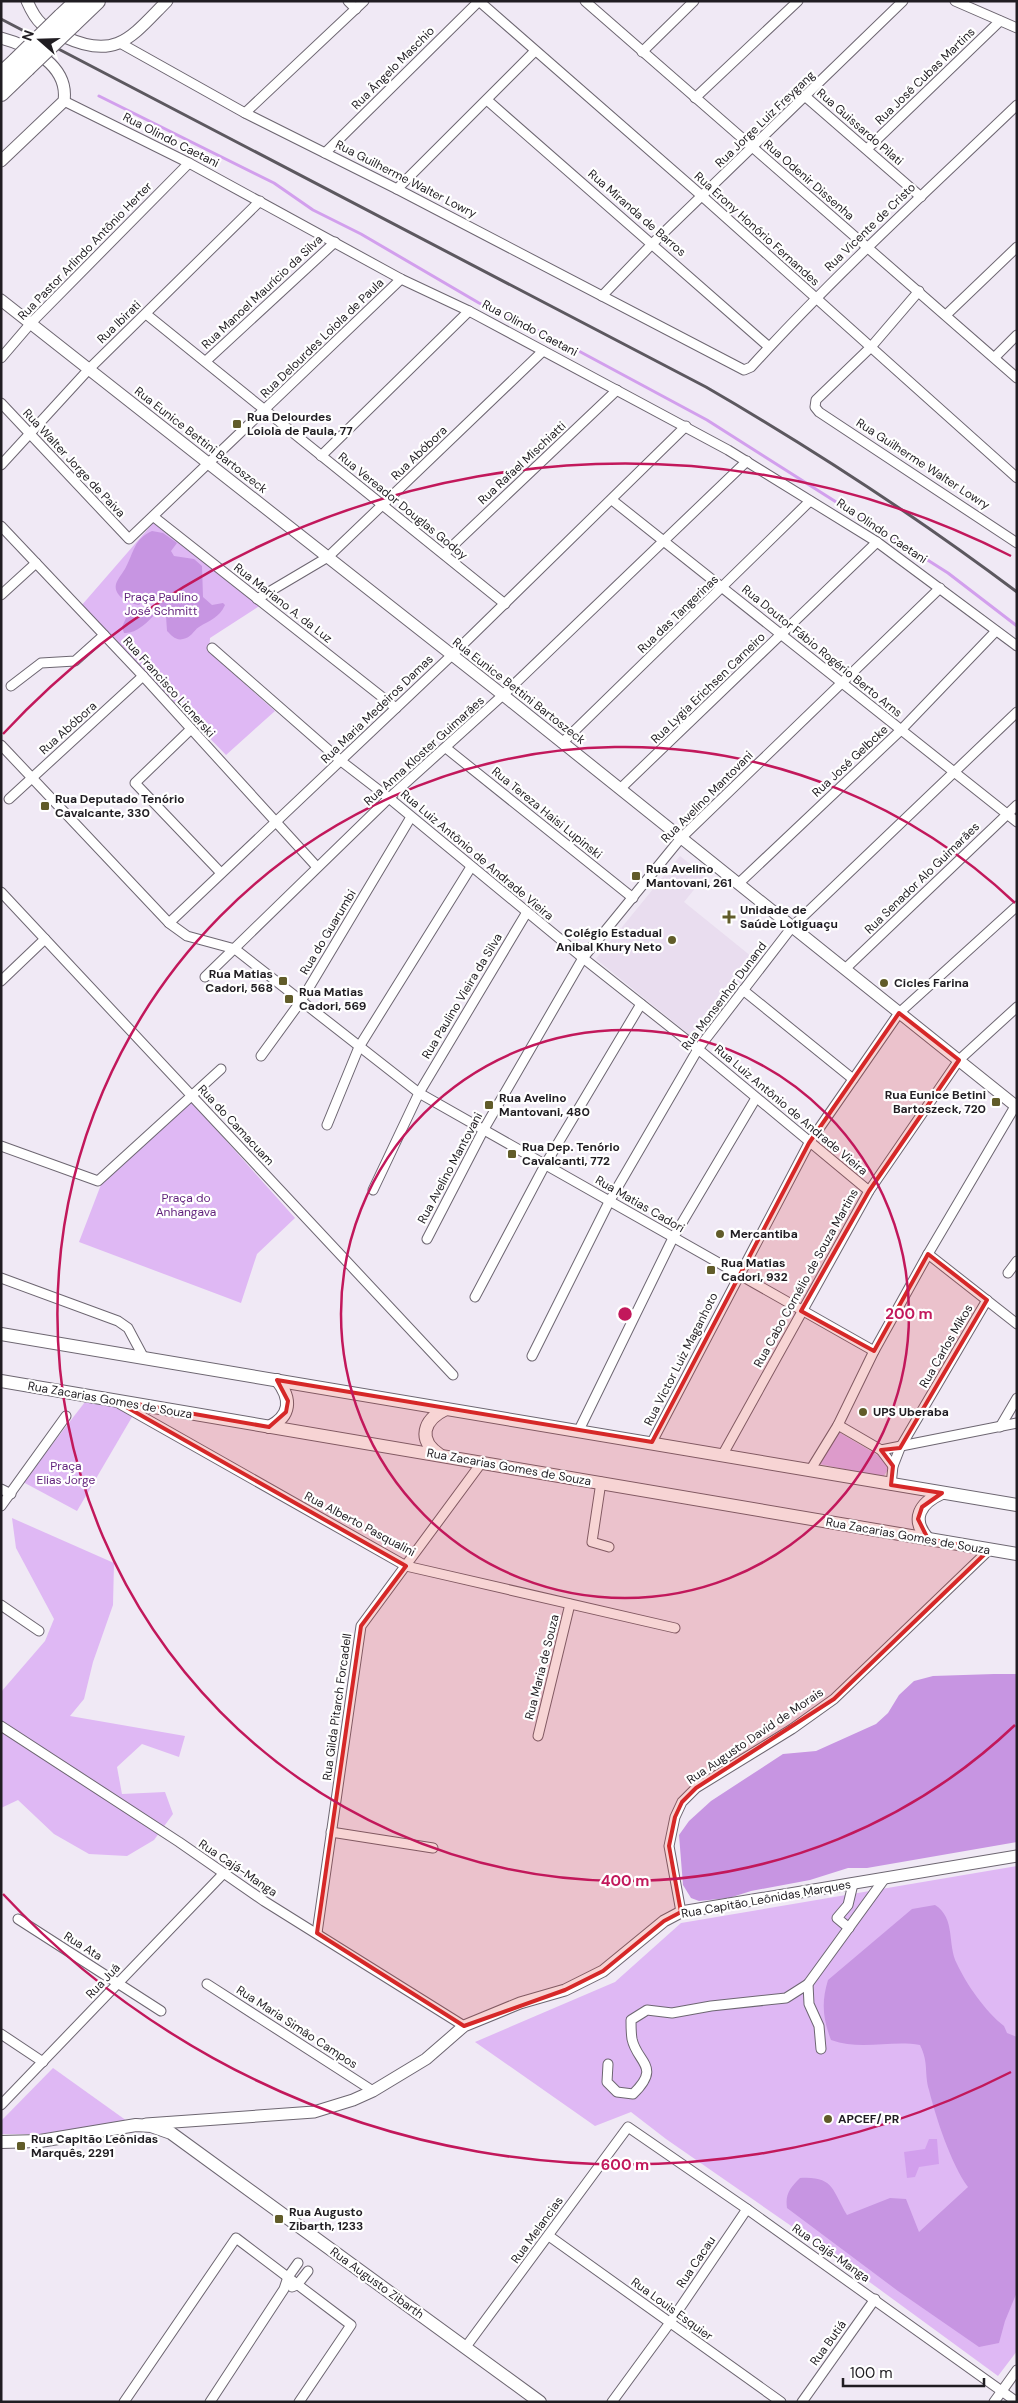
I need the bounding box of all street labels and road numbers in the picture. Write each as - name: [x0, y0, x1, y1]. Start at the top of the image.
- street label: Rua Ângelo Maschio: [348, 23, 438, 113]
- street label: Rua José Cubas Martins: [872, 24, 978, 128]
- street label: Rua Jorge Luiz Freygang: [712, 67, 819, 171]
- street label: Rua Guissardo Pilati: [813, 85, 907, 169]
- street label: Rua Olindo Caetani: [120, 109, 222, 171]
- street label: Rua Guilherme Walter Lowry: [333, 136, 480, 222]
- street label: Rua Odenir Dissenha: [760, 136, 858, 224]
- street label: Rua Miranda de Barros: [585, 166, 689, 260]
- street label: Rua Erony Honório Fernandes: [691, 168, 823, 290]
- street label: Rua Pastor Arlindo Antônio Herter: [14, 178, 156, 324]
- street label: Rua Vicente de Cristo: [821, 179, 919, 275]
- street label: Rua Manoel Maurício da Silva: [198, 232, 326, 352]
- street label: Rua Delourdes Loiola de Paula: [257, 275, 387, 401]
- street label: Rua Olindo Caetani: [479, 296, 581, 360]
- street label: Rua Ibirati: [94, 297, 145, 347]
- street label: Rua Eunice Bettini Bartoszeck: [131, 383, 271, 497]
- street label: Rua Walter Jorge de Paiva: [19, 405, 129, 521]
- street label: Rua Guilherme Walter Lowry: [853, 415, 993, 514]
- street label: Rua Rafael Mischiatti: [475, 418, 569, 508]
- street label: Rua Abóbora: [388, 422, 450, 484]
- street label: Rua Vereador Douglas Godoy: [335, 449, 471, 563]
- street label: Rua Olindo Caetani: [834, 495, 931, 567]
- street label: Rua Mariano A. da Luz: [230, 559, 336, 647]
- street label: Rua das Tangerinas: [634, 571, 722, 657]
- street label: Rua Doutor Fábio Rogério Berto Arns: [739, 581, 905, 721]
- street label: Rua Lygia Erichsen Carneiro: [647, 629, 769, 747]
- street label: Rua Francisco Licnerski: [120, 633, 219, 741]
- street label: Rua Eunice Bettini Bartoszeck: [449, 634, 589, 748]
- street label: Rua Maria Medeiros Damas: [317, 651, 437, 767]
- street label: Rua Anna Kloster Guimarães: [360, 693, 488, 809]
- street label: Rua Abóbora: [36, 698, 100, 758]
- street label: Rua José Gelbcke: [809, 722, 892, 800]
- street label: Rua Avelino Mantovani: [658, 747, 757, 846]
- street label: Rua Tereza Haisi Lupinski: [489, 764, 606, 863]
- street label: Rua Luiz Antônio de Andrade Vieira: [397, 786, 557, 924]
- street label: Rua Senador Alo Guimarães: [861, 819, 983, 937]
- street label: Rua do Guarumbi: [296, 886, 360, 977]
- street label: Rua Paulino Vieira da Silva: [418, 930, 506, 1062]
- street label: Rua Monsenhor Dunand: [678, 938, 770, 1054]
- street label: Rua Luiz Antônio de Andrade Vieira: [711, 1041, 871, 1179]
- street label: Rua do Camacuam: [194, 1081, 278, 1169]
- street label: Rua Avelino Mantovani: [414, 1109, 486, 1226]
- street label: Rua Matias Cadori: [592, 1172, 688, 1236]
- street label: Rua Cabo Cornélio de Souza Martins: [750, 1186, 862, 1370]
- street label: Rua Victor Luiz Maganhoto: [640, 1290, 722, 1428]
- street label: Rua Carlos Mikos: [916, 1301, 976, 1391]
- street label: Rua Zacarias Gomes de Souza: [27, 1378, 193, 1422]
- street label: Rua Zacarias Gomes de Souza: [426, 1445, 592, 1489]
- street label: Rua Alberto Pasqualini: [302, 1488, 418, 1560]
- street label: Rua Zacarias Gomes de Souza: [825, 1514, 991, 1558]
- street label: Rua Maria de Souza: [521, 1613, 563, 1721]
- street label: Rua Gilda Pitarch Forcadell: [319, 1632, 355, 1782]
- street label: Rua Augusto David de Morais: [683, 1684, 827, 1788]
- street label: Rua Cajá-Manga: [196, 1836, 280, 1900]
- street label: Rua Capitão Leônidas Marques: [680, 1876, 852, 1922]
- street label: Rua Ata: [61, 1928, 105, 1964]
- street label: Rua Juá: [82, 1960, 124, 2002]
- street label: Rua Maria Simão Campos: [233, 1982, 361, 2072]
- street label: Rua Melancias: [507, 2193, 567, 2267]
- street label: Rua Cajá-Manga: [789, 2220, 873, 2286]
- street label: Rua Cacau: [673, 2233, 719, 2291]
- street label: Rua Augusto Zibarth: [327, 2244, 427, 2322]
- street label: Rua Louis Esquier: [628, 2274, 716, 2344]
- street label: Rua Butiá: [806, 2317, 850, 2369]

